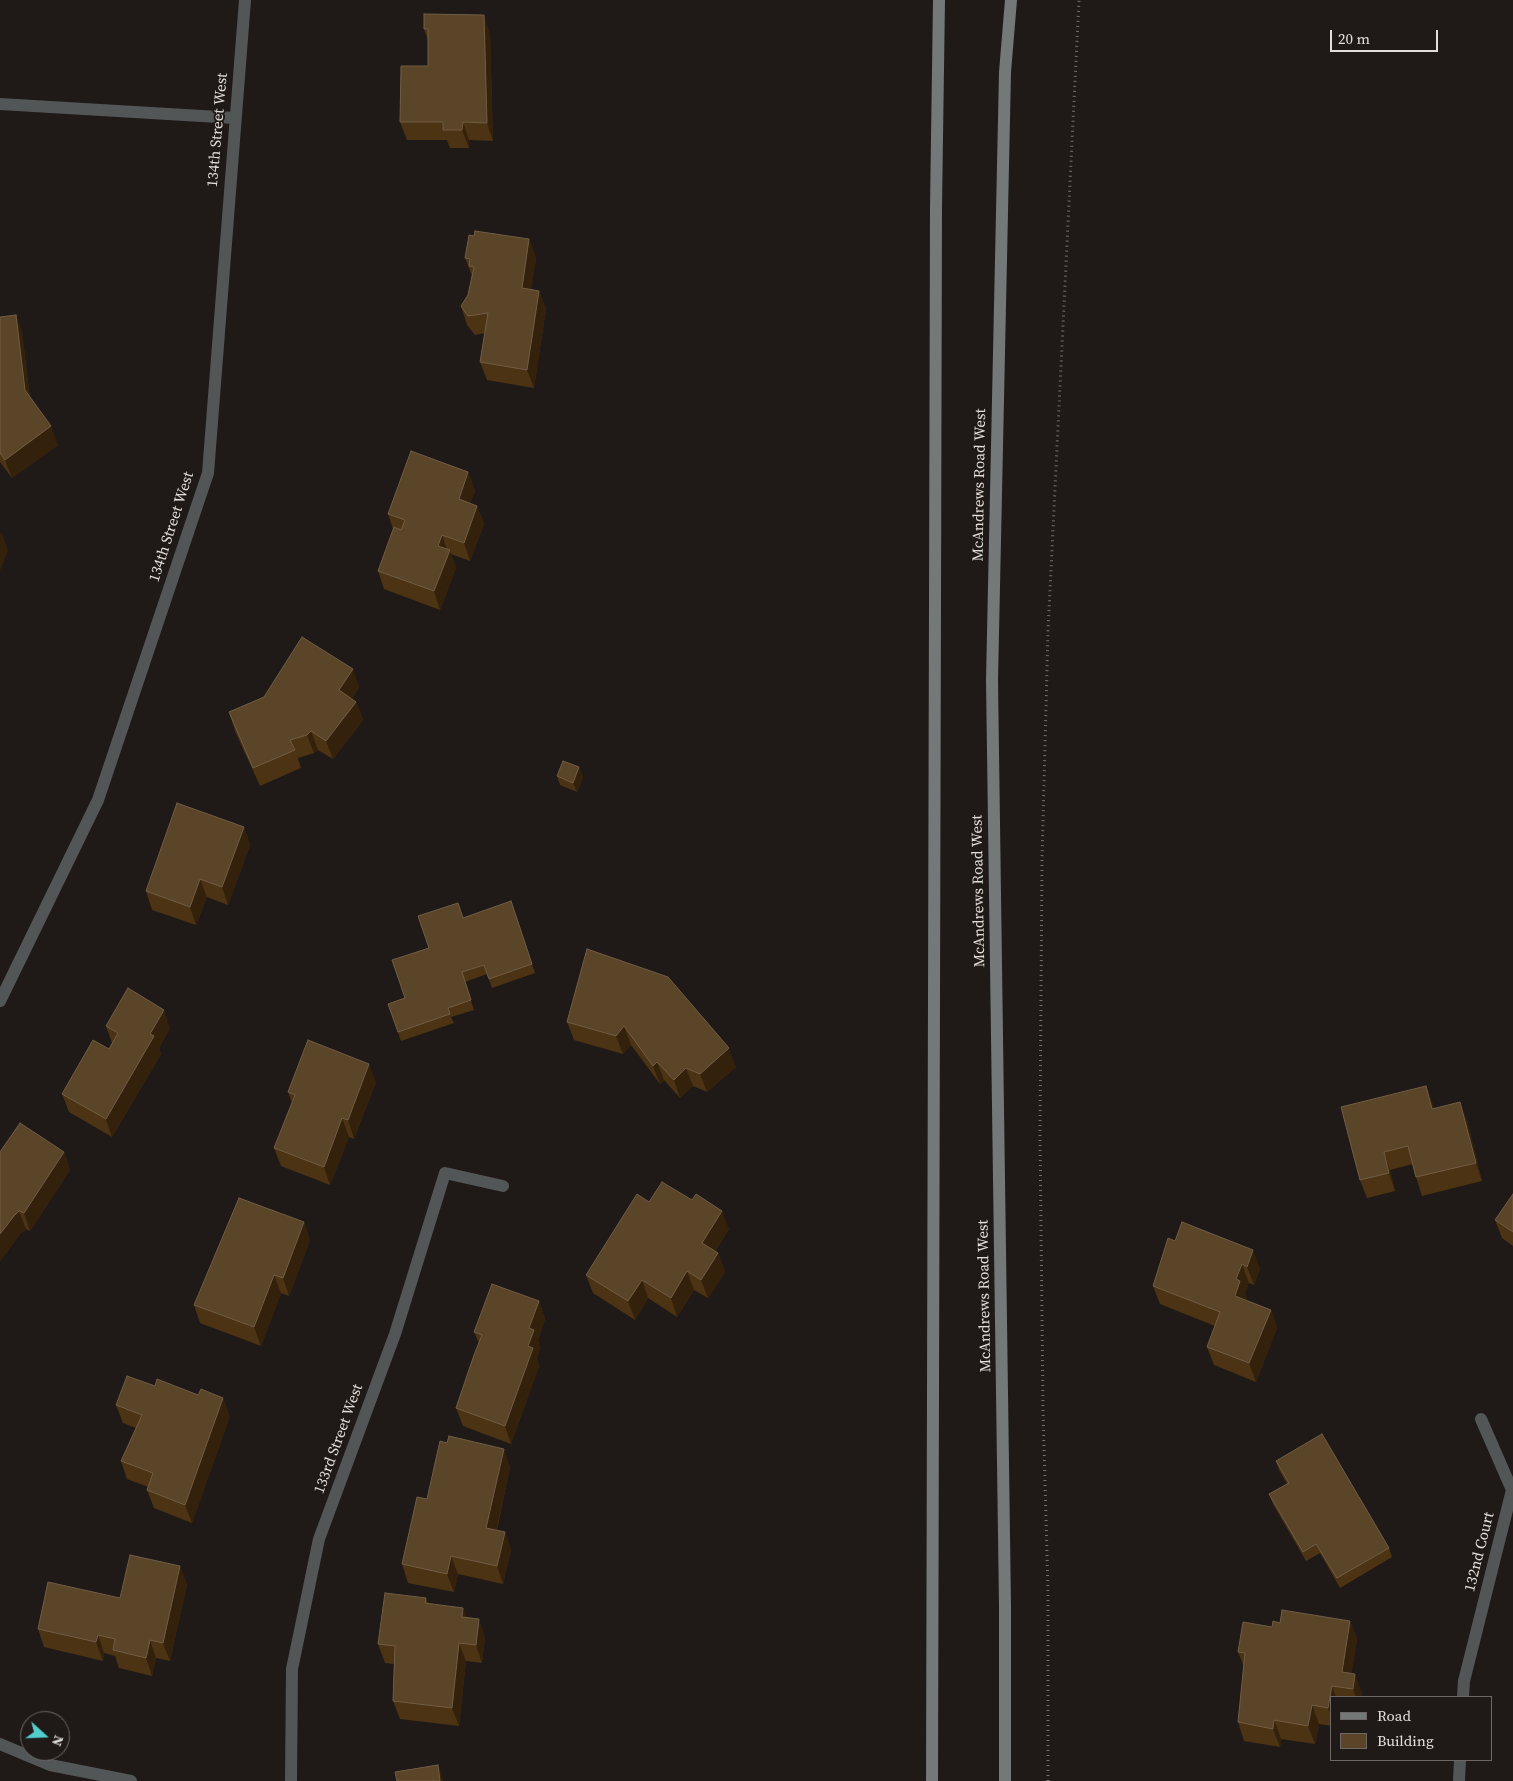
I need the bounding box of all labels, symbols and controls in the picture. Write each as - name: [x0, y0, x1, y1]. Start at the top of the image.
- scale bar: [1333, 20, 1440, 52]
- text: 20 m: [1338, 28, 1370, 49]
- street label: 134th Street West: [204, 72, 232, 188]
- street label: McAndrews Road West: [970, 408, 990, 562]
- street label: 134th Street West: [146, 470, 198, 584]
- street label: McAndrews Road West: [969, 814, 989, 968]
- street label: McAndrews Road West: [975, 1219, 995, 1373]
- street label: 133rd Street West: [311, 1382, 367, 1496]
- street label: 132nd Court: [1461, 1510, 1499, 1594]
- legend: [1330, 1696, 1493, 1761]
- text: Road: [1377, 1705, 1411, 1726]
- north arrow: [20, 1711, 70, 1761]
- text: Building: [1377, 1730, 1434, 1751]
- text: N: [47, 1733, 69, 1749]

